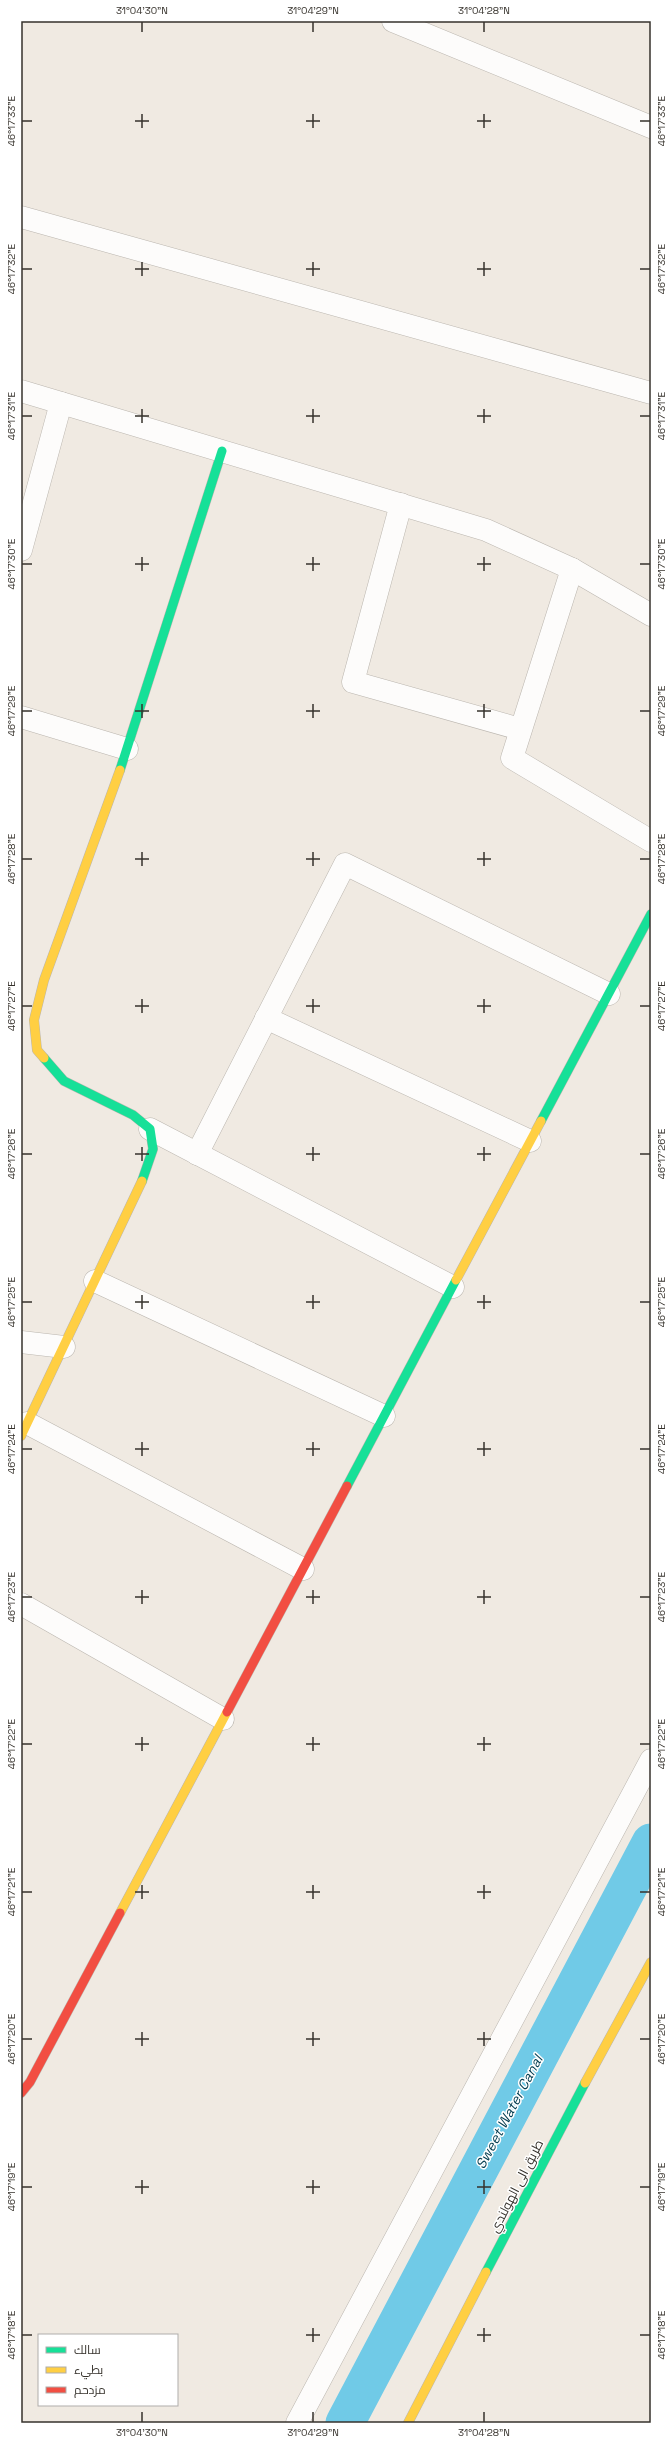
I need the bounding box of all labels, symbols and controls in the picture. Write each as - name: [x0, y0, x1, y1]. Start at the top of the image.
- text: 31°04'30"N: [116, 4, 168, 17]
- text: 31°04'29"N: [287, 4, 339, 17]
- text: 31°04'28"N: [458, 4, 510, 17]
- text: 46°17'33"E: [5, 95, 18, 146]
- text: 46°17'33"E: [655, 95, 668, 146]
- text: 46°17'32"E: [5, 243, 18, 294]
- text: 46°17'32"E: [655, 243, 668, 294]
- text: 46°17'31"E: [5, 391, 18, 440]
- text: 46°17'31"E: [655, 391, 668, 440]
- text: 46°17'30"E: [5, 538, 18, 589]
- text: 46°17'30"E: [655, 538, 668, 589]
- text: 46°17'29"E: [5, 685, 18, 736]
- text: 46°17'29"E: [655, 685, 668, 736]
- text: 46°17'28"E: [5, 833, 18, 884]
- text: 46°17'28"E: [655, 833, 668, 884]
- text: 46°17'27"E: [5, 981, 18, 1031]
- text: 46°17'27"E: [655, 981, 668, 1031]
- text: 46°17'26"E: [5, 1128, 18, 1179]
- text: 46°17'26"E: [655, 1128, 668, 1179]
- text: 46°17'25"E: [5, 1276, 18, 1327]
- text: 46°17'25"E: [655, 1276, 668, 1327]
- text: 46°17'24"E: [5, 1424, 18, 1474]
- text: 46°17'24"E: [655, 1424, 668, 1474]
- text: 46°17'23"E: [5, 1571, 18, 1622]
- text: 46°17'23"E: [655, 1571, 668, 1622]
- text: 46°17'22"E: [5, 1718, 18, 1769]
- text: 46°17'22"E: [655, 1718, 668, 1769]
- text: 46°17'21"E: [5, 1867, 18, 1916]
- text: 46°17'21"E: [655, 1867, 668, 1916]
- text: 46°17'20"E: [5, 2013, 18, 2064]
- text: 46°17'20"E: [655, 2013, 668, 2064]
- water label: Sweet Water Canal: [471, 2051, 547, 2172]
- street label: طريق الى الهولندي: [486, 2137, 549, 2237]
- text: 46°17'19"E: [5, 2162, 18, 2211]
- text: 46°17'19"E: [655, 2162, 668, 2211]
- text: 46°17'18"E: [5, 2310, 18, 2359]
- text: 46°17'18"E: [655, 2310, 668, 2359]
- legend: [38, 2334, 178, 2406]
- text: سالك: [74, 2342, 101, 2358]
- text: بطيء: [74, 2362, 103, 2380]
- text: مزدحم: [74, 2382, 106, 2398]
- text: 31°04'30"N: [116, 2426, 168, 2439]
- text: 31°04'29"N: [287, 2426, 339, 2439]
- text: 31°04'28"N: [458, 2426, 510, 2439]

